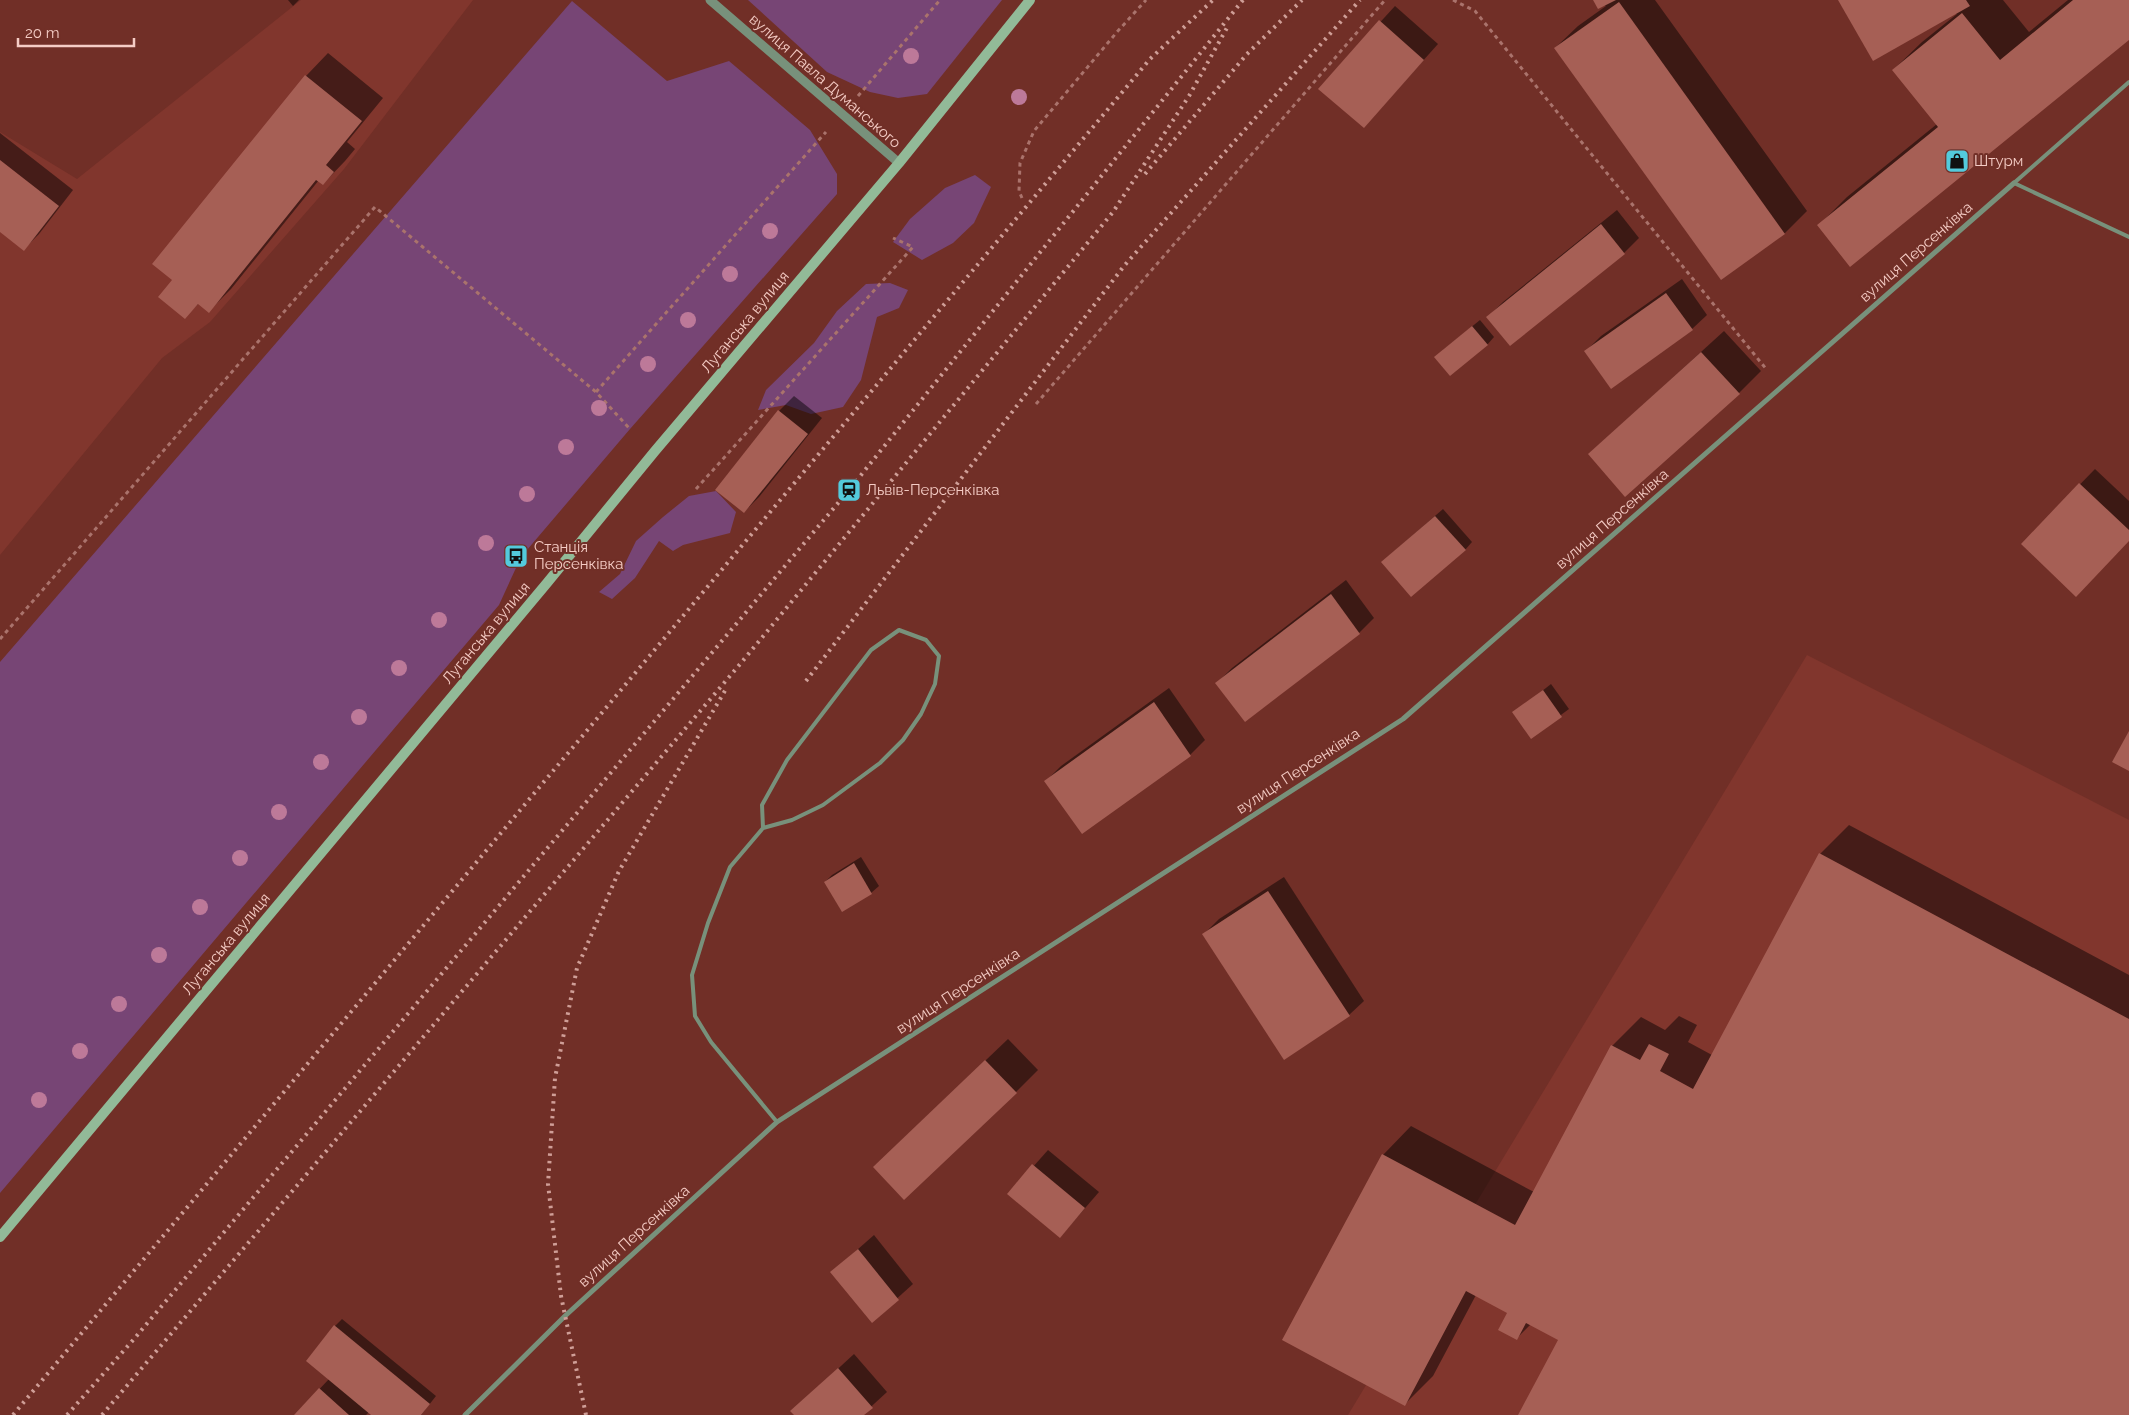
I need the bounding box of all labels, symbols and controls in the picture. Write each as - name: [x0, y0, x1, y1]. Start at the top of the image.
- street label: вулиця Павла Думанського: [746, 10, 905, 152]
- scale bar: [18, 15, 134, 47]
- text: 20 m: [25, 24, 60, 42]
- shop icon: Штурм: [1944, 148, 1970, 174]
- place label: Штурм: [1974, 152, 2023, 170]
- street label: вулиця Персенківка: [1856, 198, 1976, 306]
- street label: Луганська вулиця: [697, 267, 793, 377]
- street label: вулиця Персенківка: [1552, 465, 1672, 573]
- station icon: Львів-Персенківка: [836, 477, 862, 503]
- place label: Львів-Персенківка: [866, 481, 999, 499]
- place label: Станція Персенківка: [534, 538, 624, 573]
- bus stop icon: Станція Персенківка: [503, 543, 529, 569]
- street label: Луганська вулиця: [438, 578, 534, 688]
- street label: вулиця Персенківка: [1233, 724, 1363, 818]
- street label: Луганська вулиця: [178, 889, 274, 999]
- street label: вулиця Персенківка: [893, 944, 1023, 1038]
- street label: вулиця Персенківка: [575, 1181, 693, 1291]

